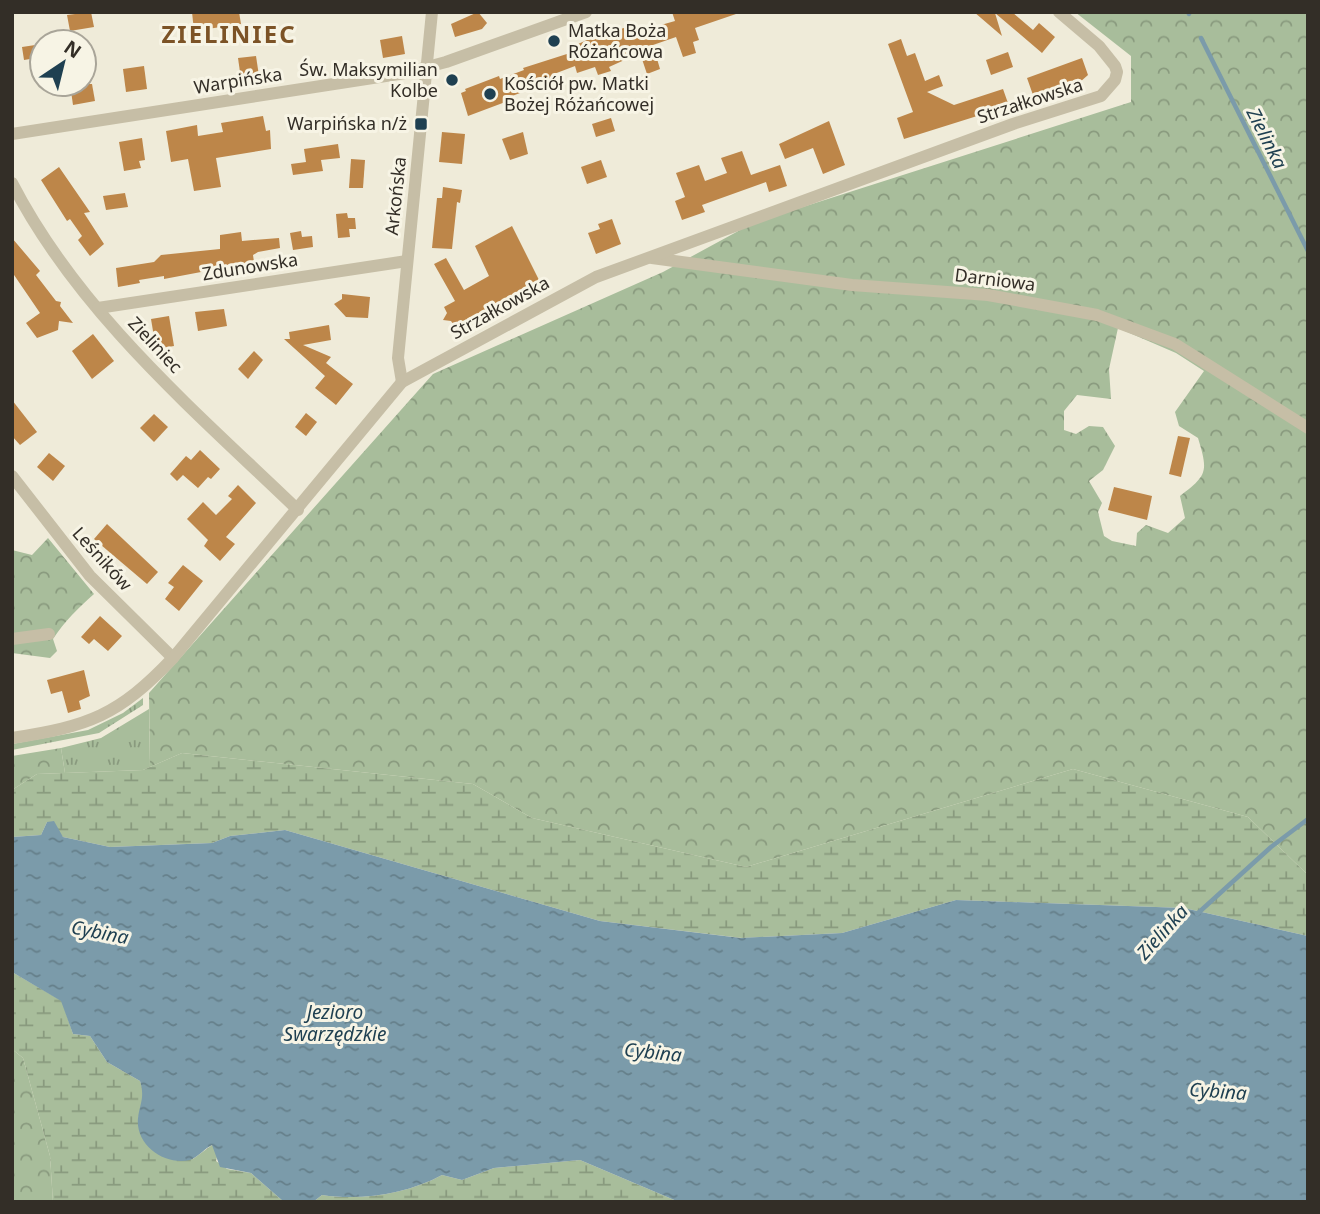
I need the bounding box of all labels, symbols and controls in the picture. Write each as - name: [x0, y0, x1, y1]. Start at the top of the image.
- district label: ZIELINIEC: [161, 17, 297, 50]
- place label: Matka Boża Różańcowa: [568, 18, 666, 63]
- north arrow: [28, 28, 98, 98]
- marker: Matka Boża Różańcowa: [546, 33, 562, 49]
- text: N: [59, 34, 87, 64]
- place label: Św. Maksymilian Kolbe: [299, 57, 438, 102]
- street label: Warpińska: [192, 61, 284, 99]
- place label: Kościół pw. Matki Bożej Różańcowej: [504, 71, 654, 116]
- marker: Św. Maksymilian Kolbe: [444, 72, 460, 88]
- street label: Strzałkowska: [974, 72, 1086, 128]
- marker: Kościół pw. Matki Bożej Różańcowej: [482, 86, 498, 102]
- water label: Zielinka: [1240, 102, 1294, 173]
- place label: Warpińska n/ż: [287, 111, 407, 135]
- marker: Warpińska n/ż: [413, 116, 429, 132]
- street label: Arkońska: [379, 155, 411, 236]
- street label: Zdunowska: [200, 247, 299, 285]
- street label: Darniowa: [953, 262, 1037, 296]
- street label: Strzałkowska: [446, 270, 553, 344]
- street label: Zieliniec: [123, 311, 188, 378]
- street label: Leśników: [68, 521, 138, 595]
- water label: Zielinka: [1130, 899, 1194, 966]
- water label: Cybina: [69, 914, 131, 950]
- water label: Jezioro Swarzędzkie: [284, 999, 386, 1047]
- water label: Cybina: [623, 1036, 683, 1068]
- water label: Cybina: [1188, 1076, 1248, 1106]

